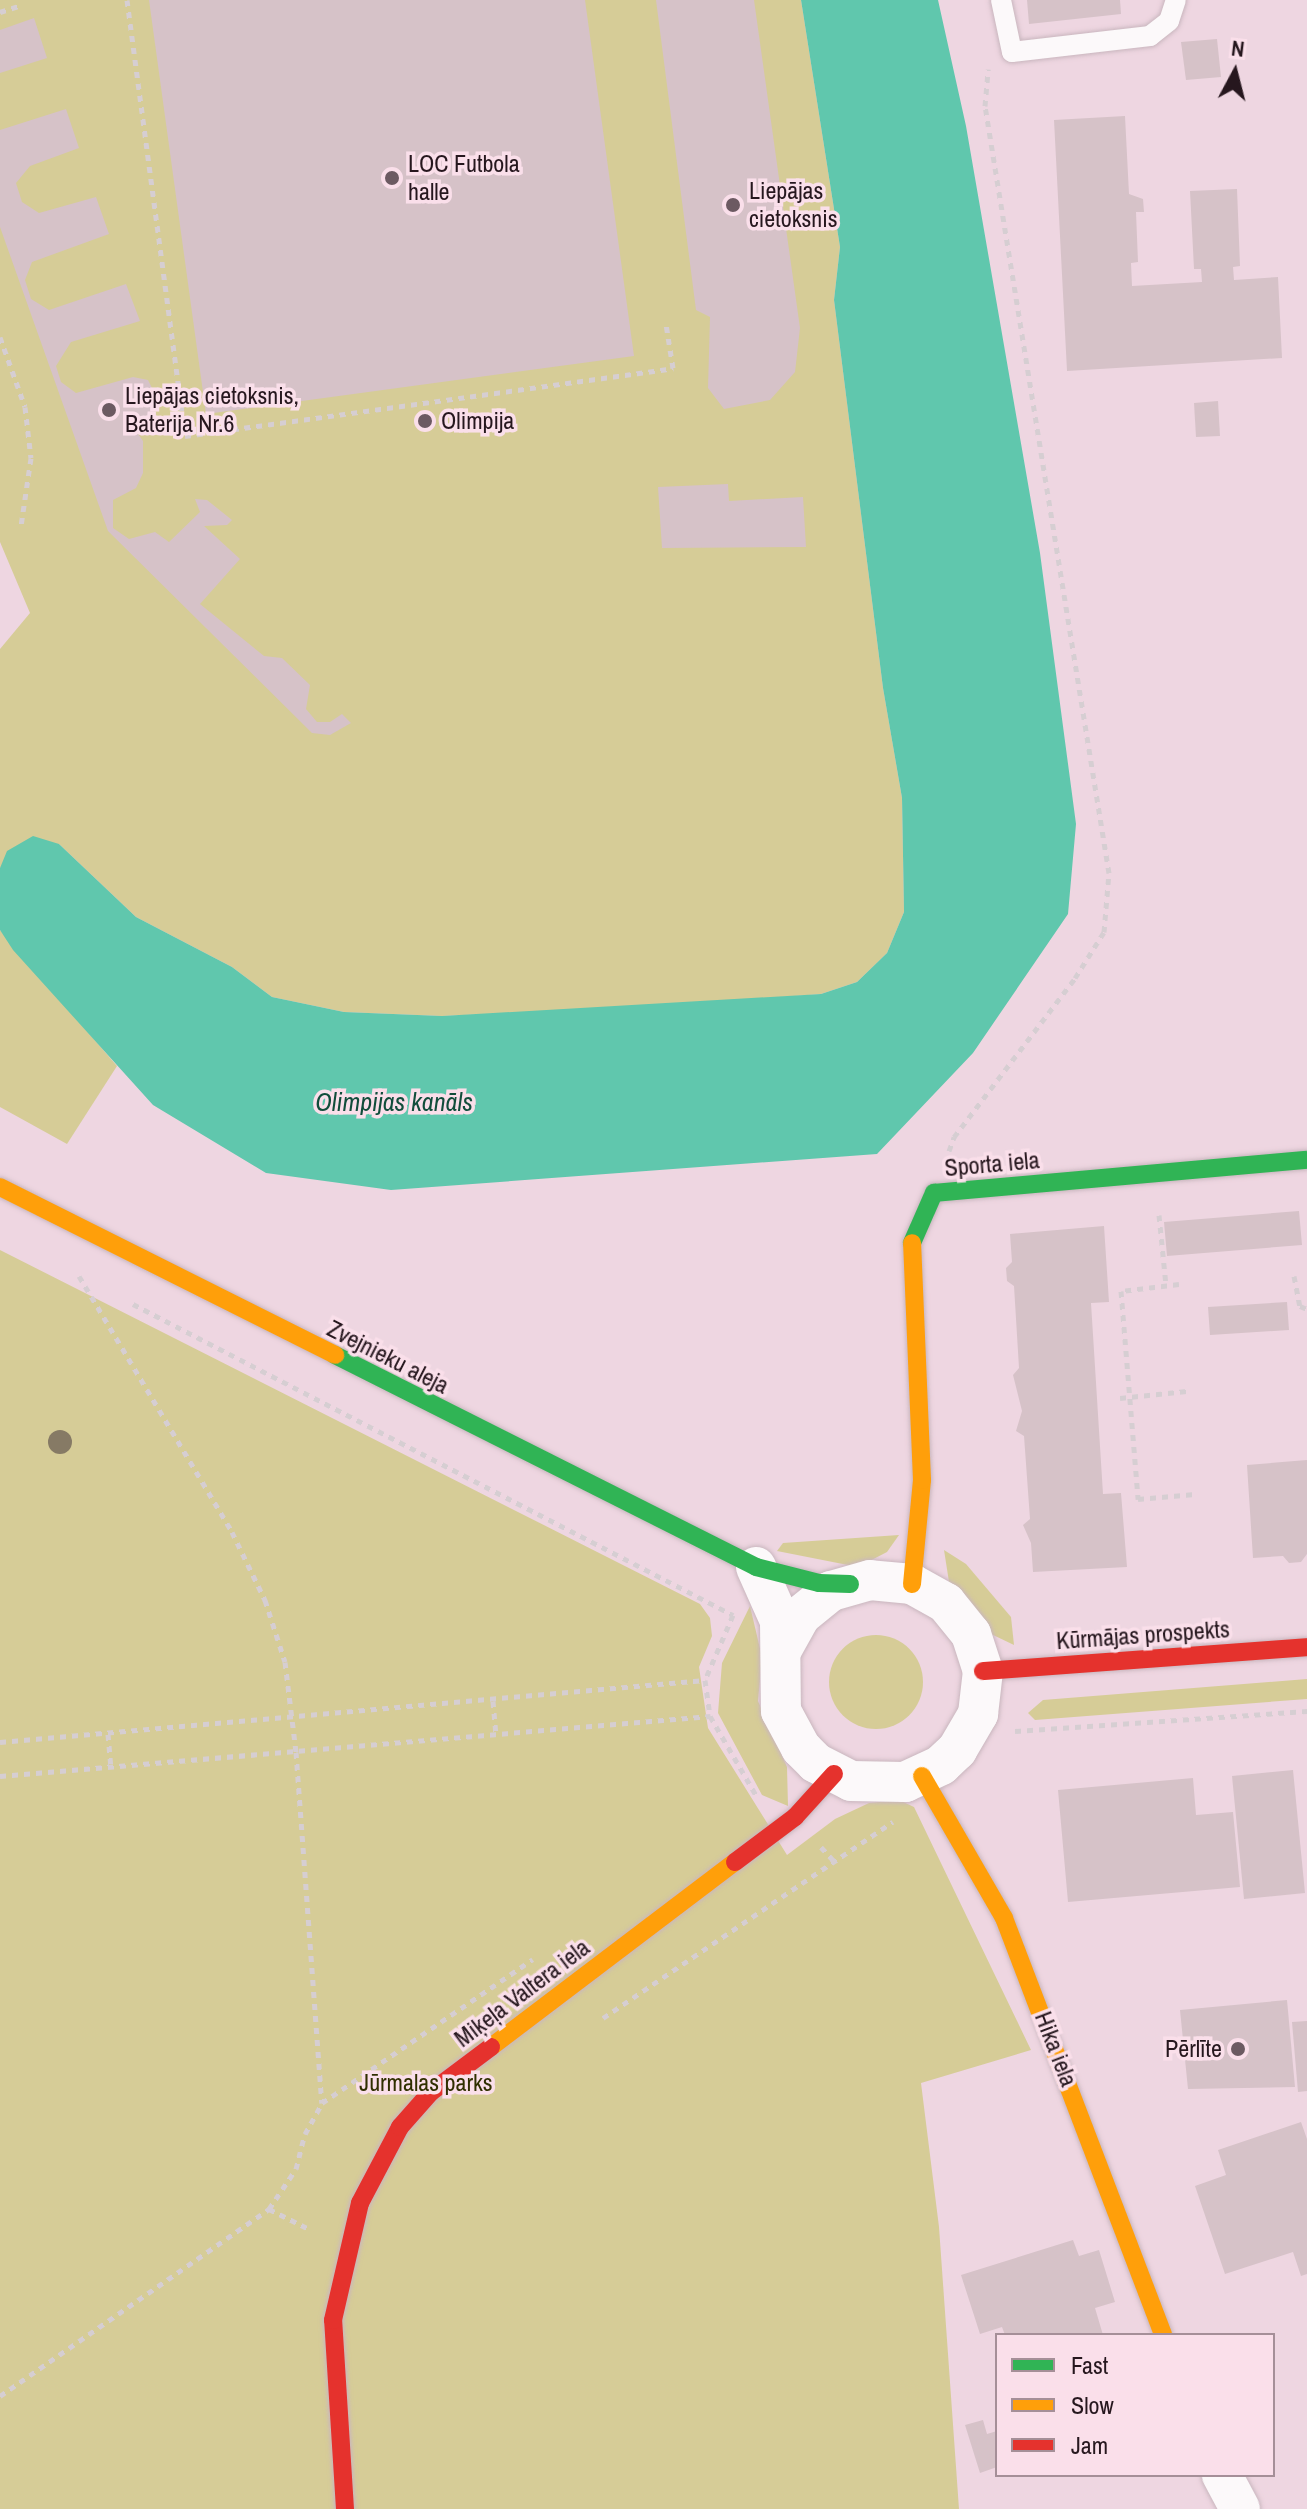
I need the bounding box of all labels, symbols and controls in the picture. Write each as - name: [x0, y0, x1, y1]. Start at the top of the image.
- north arrow: [1195, 32, 1275, 112]
- text: N: [1230, 32, 1246, 64]
- place label: LOC Futbola halle: [408, 150, 520, 206]
- marker: LOC Futbola halle: [383, 169, 401, 187]
- place label: Liepājas cietoksnis: [749, 177, 838, 233]
- marker: Liepājas cietoksnis: [724, 196, 742, 214]
- place label: Liepājas cietoksnis, Baterija Nr.6: [125, 382, 299, 438]
- marker: Liepājas cietoksnis, Baterija Nr.6: [100, 401, 118, 419]
- place label: Olimpija: [441, 407, 514, 435]
- marker: Olimpija: [416, 412, 434, 430]
- water label: Olimpijas kanāls: [315, 1086, 473, 1118]
- street label: Sporta iela: [943, 1146, 1041, 1182]
- street label: Zvejnieku aleja: [322, 1314, 454, 1400]
- street label: Kūrmājas prospekts: [1055, 1615, 1231, 1655]
- street label: Miķeļa Valtera iela: [449, 1933, 595, 2053]
- street label: Hika iela: [1029, 2008, 1083, 2090]
- place label: Pērlīte: [1165, 2035, 1222, 2063]
- marker: Pērlīte: [1229, 2040, 1247, 2058]
- park label: Jūrmalas parks: [359, 2069, 493, 2097]
- legend: [995, 2333, 1275, 2477]
- text: Fast: [1071, 2349, 1108, 2381]
- text: Slow: [1071, 2389, 1114, 2421]
- text: Jam: [1071, 2429, 1108, 2461]

